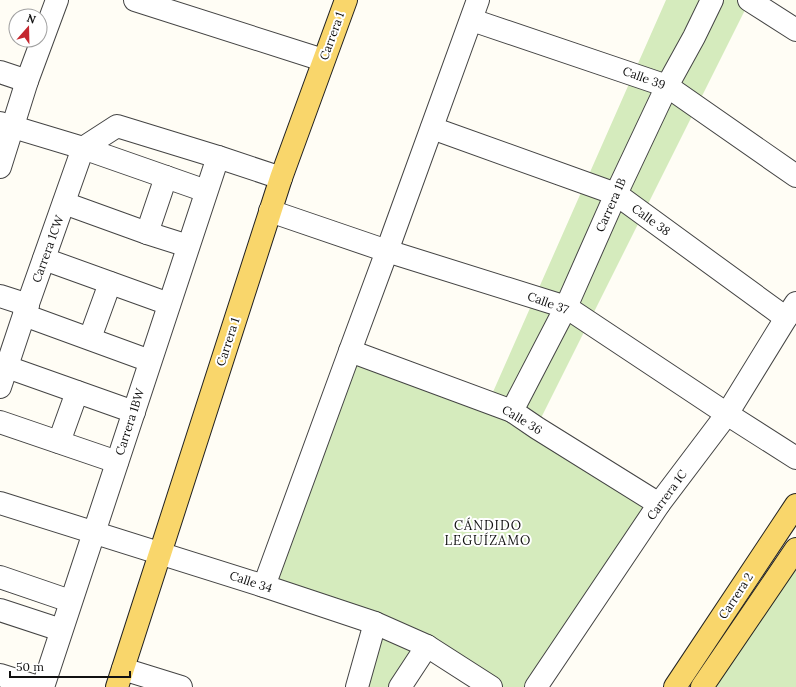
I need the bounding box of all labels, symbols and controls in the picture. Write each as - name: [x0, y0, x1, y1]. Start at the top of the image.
- north arrow: [8, 8, 48, 48]
- street label: Carrera 1: [316, 10, 347, 62]
- text: N: [25, 11, 38, 27]
- street label: Calle 39: [621, 63, 668, 92]
- street label: Carrera 1B: [592, 175, 629, 234]
- street label: Calle 38: [629, 201, 674, 239]
- street label: Carrera 1CW: [28, 212, 67, 285]
- street label: Calle 37: [526, 288, 571, 317]
- street label: Carrera 1: [213, 316, 242, 368]
- street label: Carrera 1BW: [112, 386, 148, 457]
- street label: Calle 36: [499, 402, 545, 437]
- street label: Carrera 1C: [643, 466, 690, 523]
- district label: CÁNDIDO LEGUÍZAMO: [445, 517, 531, 549]
- street label: Calle 34: [228, 568, 275, 596]
- street label: Carrera 2: [715, 570, 756, 622]
- scale bar: [10, 653, 130, 679]
- text: 50 m: [16, 659, 44, 674]

